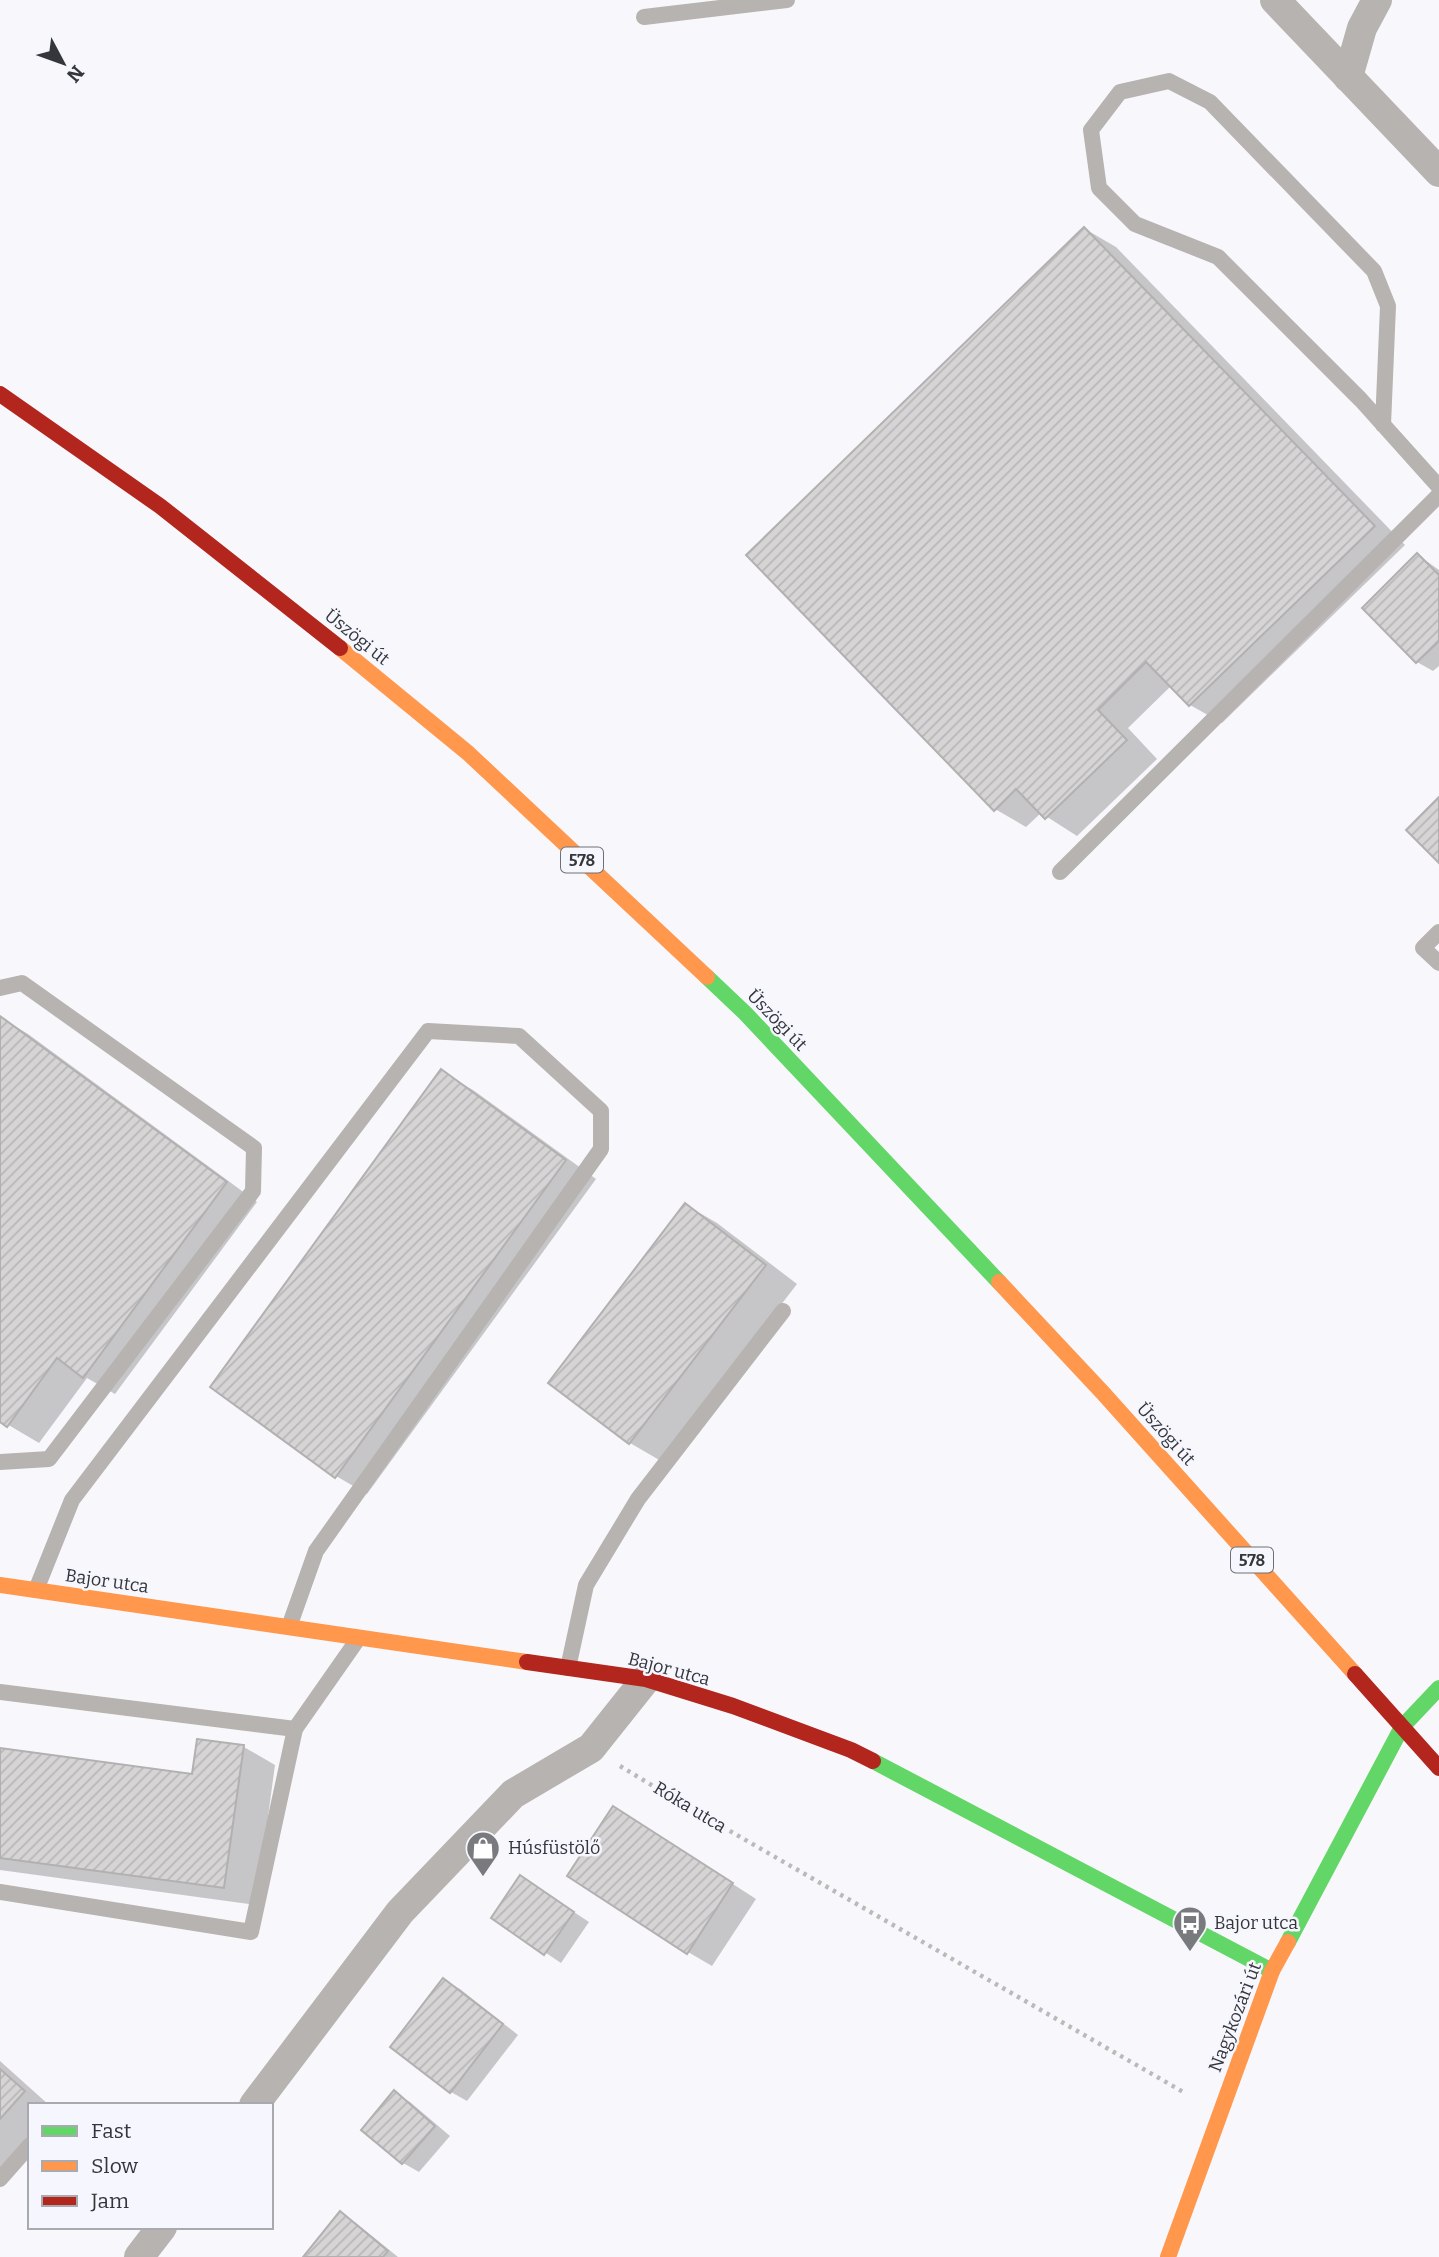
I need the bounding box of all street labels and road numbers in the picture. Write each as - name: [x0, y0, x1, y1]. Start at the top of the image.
- street label: Üszögi út: [320, 604, 394, 670]
- road number: 578: [561, 848, 603, 873]
- street label: Üszögi út: [742, 985, 812, 1056]
- street label: Üszögi út: [1132, 1398, 1200, 1470]
- road number: 578: [1231, 1548, 1273, 1572]
- street label: Bajor utca: [64, 1564, 150, 1598]
- street label: Bajor utca: [626, 1648, 713, 1691]
- street label: Róka utca: [650, 1777, 731, 1837]
- street label: Nagykozári út: [1204, 1959, 1266, 2075]

